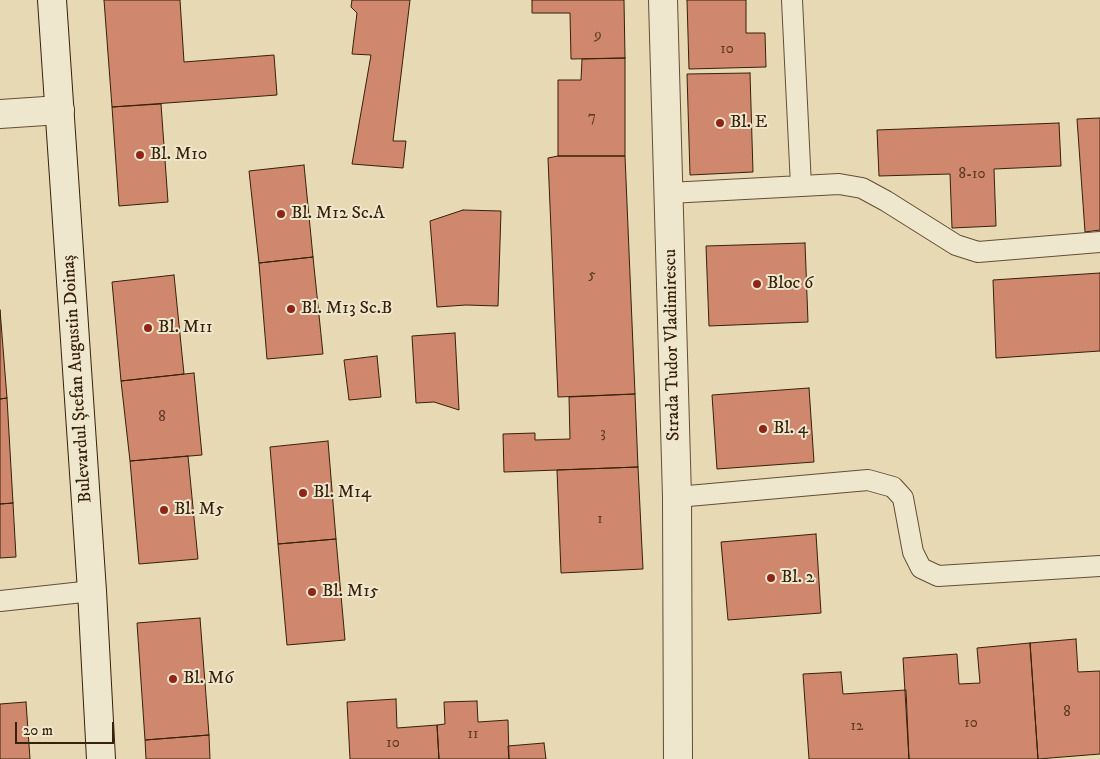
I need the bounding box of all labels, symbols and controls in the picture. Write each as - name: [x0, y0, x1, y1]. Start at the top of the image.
- house number: 9: [594, 27, 602, 45]
- house number: 10: [720, 41, 734, 59]
- house number: 7: [588, 109, 596, 127]
- place label: Bl. E: [730, 112, 768, 134]
- marker: Bl. E: [714, 117, 726, 129]
- place label: Bl. M10: [150, 144, 208, 166]
- marker: Bl. M10: [134, 149, 146, 161]
- house number: 8-10: [958, 166, 986, 184]
- place label: Bl. M12 Sc.A: [291, 203, 385, 225]
- marker: Bl. M12 Sc.A: [275, 208, 287, 220]
- street label: Strada Tudor Vladimirescu: [661, 249, 685, 441]
- street label: Bulevardul Ștefan Augustin Doinaș: [59, 254, 97, 504]
- house number: 5: [588, 267, 596, 285]
- place label: Bloc 6: [767, 273, 813, 295]
- marker: Bloc 6: [751, 278, 763, 290]
- place label: Bl. M13 Sc.B: [301, 298, 392, 320]
- marker: Bl. M13 Sc.B: [285, 303, 297, 315]
- place label: Bl. M11: [158, 317, 213, 339]
- marker: Bl. M11: [142, 322, 154, 334]
- house number: 8: [158, 409, 166, 427]
- place label: Bl. 4: [773, 418, 808, 440]
- marker: Bl. 4: [757, 423, 769, 435]
- house number: 3: [600, 425, 606, 443]
- place label: Bl. M14: [313, 482, 371, 504]
- marker: Bl. M14: [297, 487, 309, 499]
- place label: Bl. M5: [174, 499, 224, 521]
- marker: Bl. M5: [158, 504, 170, 516]
- house number: 1: [597, 511, 603, 529]
- place label: Bl. 2: [781, 567, 815, 589]
- marker: Bl. 2: [765, 572, 777, 584]
- place label: Bl. M15: [322, 581, 379, 603]
- marker: Bl. M15: [306, 586, 318, 598]
- place label: Bl. M6: [183, 668, 234, 690]
- marker: Bl. M6: [167, 673, 179, 685]
- house number: 8: [1063, 704, 1071, 722]
- scale bar: [18, 712, 116, 744]
- house number: 10: [964, 715, 978, 733]
- house number: 12: [851, 718, 863, 736]
- text: 20 m: [23, 721, 53, 740]
- house number: 11: [467, 726, 479, 744]
- house number: 10: [386, 735, 400, 753]

